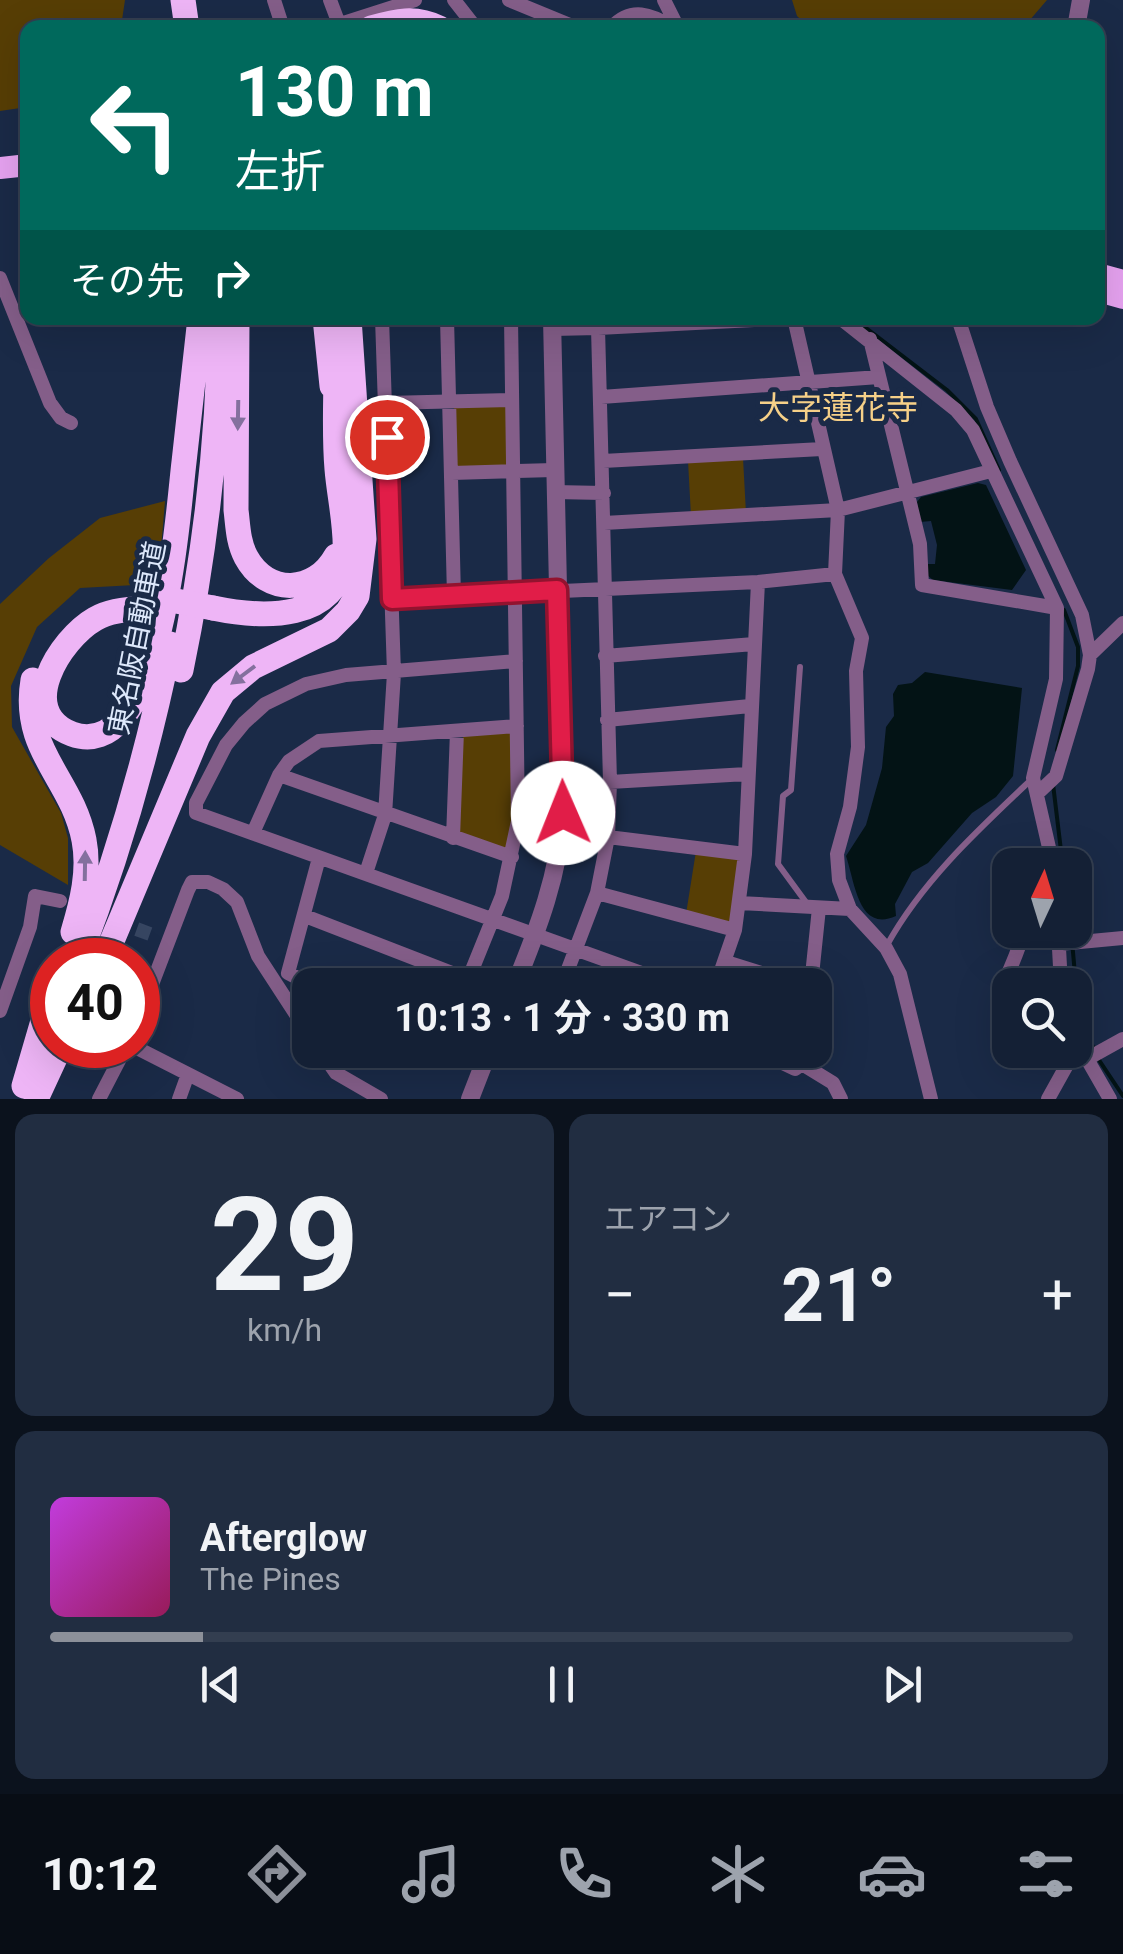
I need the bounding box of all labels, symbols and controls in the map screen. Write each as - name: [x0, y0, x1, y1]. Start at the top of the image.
- text: 130 m: [235, 51, 434, 133]
- icon: left: [70, 60, 200, 190]
- text: 左折: [235, 145, 325, 198]
- icon: right: [204, 250, 259, 305]
- text: その先: [70, 259, 184, 303]
- district label: 大字蓮花寺: [758, 389, 918, 427]
- pin: [345, 395, 430, 480]
- one-way arrow: [229, 399, 245, 431]
- icon: arrive: [360, 410, 415, 465]
- street label: 東名阪自動車道: [102, 539, 172, 737]
- one-way arrow: [230, 665, 256, 685]
- position arrow: [511, 761, 615, 865]
- north arrow: [992, 848, 1092, 948]
- map controls: [992, 848, 1092, 1068]
- one-way arrow: [77, 849, 93, 881]
- speed limit sign: 40: [30, 938, 160, 1068]
- button: search: [992, 968, 1092, 1068]
- text: 10:13 · 1 分 · 330 m: [394, 996, 730, 1040]
- text: 29: [210, 1169, 359, 1322]
- text: エアコン: [604, 1200, 732, 1238]
- text: 21°: [781, 1251, 896, 1339]
- text: −: [604, 1263, 635, 1327]
- text: +: [1042, 1263, 1073, 1327]
- text: km/h: [247, 1311, 322, 1349]
- text: Afterglow: [200, 1516, 367, 1560]
- text: The Pines: [200, 1560, 341, 1598]
- icon: previous: [193, 1657, 248, 1712]
- icon: pause: [534, 1657, 589, 1712]
- icon: next: [875, 1657, 930, 1712]
- icon: directions: [242, 1839, 312, 1909]
- icon: music: [396, 1839, 466, 1909]
- icon: phone: [549, 1839, 619, 1909]
- icon: climate: [703, 1839, 773, 1909]
- icon: car: [857, 1839, 927, 1909]
- icon: filters: [1011, 1839, 1081, 1909]
- text: 10:12: [42, 1848, 158, 1901]

